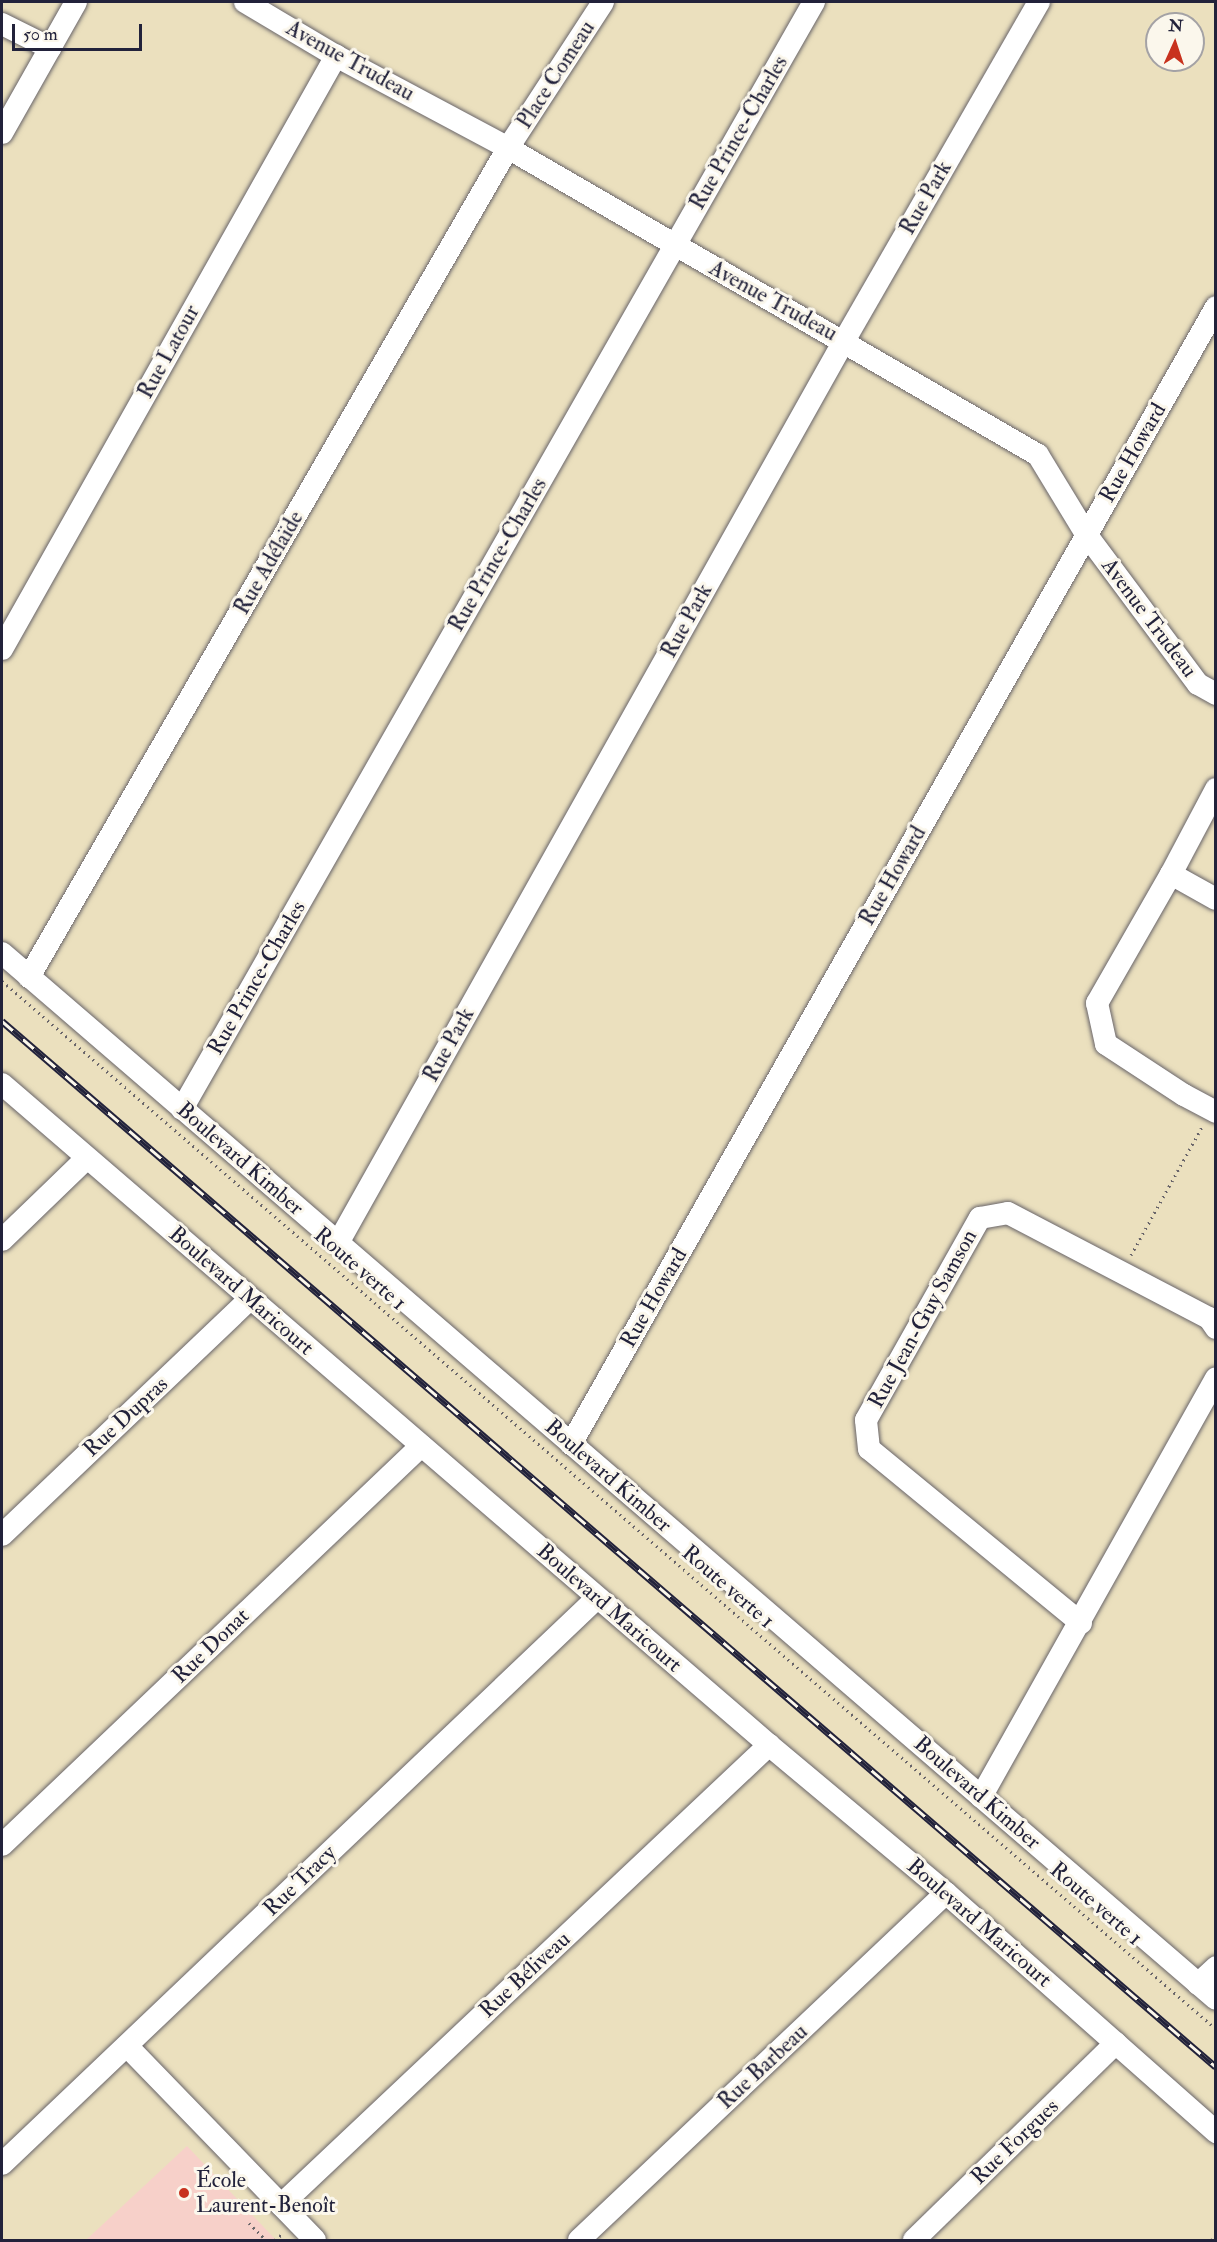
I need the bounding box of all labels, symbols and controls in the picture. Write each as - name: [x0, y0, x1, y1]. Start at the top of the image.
- scale bar: [15, 12, 146, 50]
- north arrow: [1145, 12, 1205, 72]
- street label: Avenue Trudeau: [281, 15, 419, 107]
- street label: Place Comeau: [511, 16, 601, 134]
- text: N: [1168, 16, 1184, 36]
- text: 50 m: [23, 23, 58, 46]
- street label: Rue Prince-Charles: [684, 51, 794, 215]
- street label: Rue Park: [894, 156, 958, 240]
- street label: Avenue Trudeau: [704, 255, 842, 347]
- street label: Rue Latour: [132, 301, 206, 403]
- street label: Rue Howard: [1094, 399, 1172, 507]
- street label: Rue Prince-Charles: [443, 473, 553, 637]
- street label: Rue Adélaïde: [229, 507, 309, 619]
- street label: Avenue Trudeau: [1096, 553, 1202, 683]
- street label: Rue Park: [656, 579, 718, 663]
- street label: Rue Howard: [854, 822, 932, 930]
- street label: Rue Prince-Charles: [202, 896, 312, 1060]
- street label: Rue Park: [418, 1003, 480, 1087]
- street label: Boulevard Kimber: [171, 1097, 309, 1221]
- street label: Boulevard Maricourt: [163, 1221, 319, 1361]
- street label: Route verte 1: [308, 1222, 412, 1316]
- street label: Rue Jean-Guy Samson: [863, 1225, 983, 1413]
- street label: Rue Howard: [615, 1244, 693, 1352]
- street label: Rue Dupras: [78, 1371, 174, 1463]
- street label: Boulevard Kimber: [539, 1414, 677, 1538]
- street label: Boulevard Maricourt: [531, 1538, 687, 1678]
- street label: Route verte 1: [676, 1540, 780, 1634]
- street label: Rue Donat: [167, 1603, 255, 1689]
- street label: Boulevard Kimber: [908, 1731, 1046, 1855]
- street label: Rue Tracy: [258, 1840, 342, 1922]
- street label: Boulevard Maricourt: [901, 1853, 1057, 1993]
- street label: Route verte 1: [1044, 1857, 1148, 1951]
- street label: Rue Béliveau: [474, 1926, 576, 2024]
- street label: Rue Barbeau: [713, 2019, 813, 2115]
- street label: Rue Forgues: [966, 2094, 1064, 2190]
- place label: École Laurent-Benoît: [196, 2167, 336, 2218]
- marker: École Laurent-Benoît: [177, 2186, 191, 2200]

